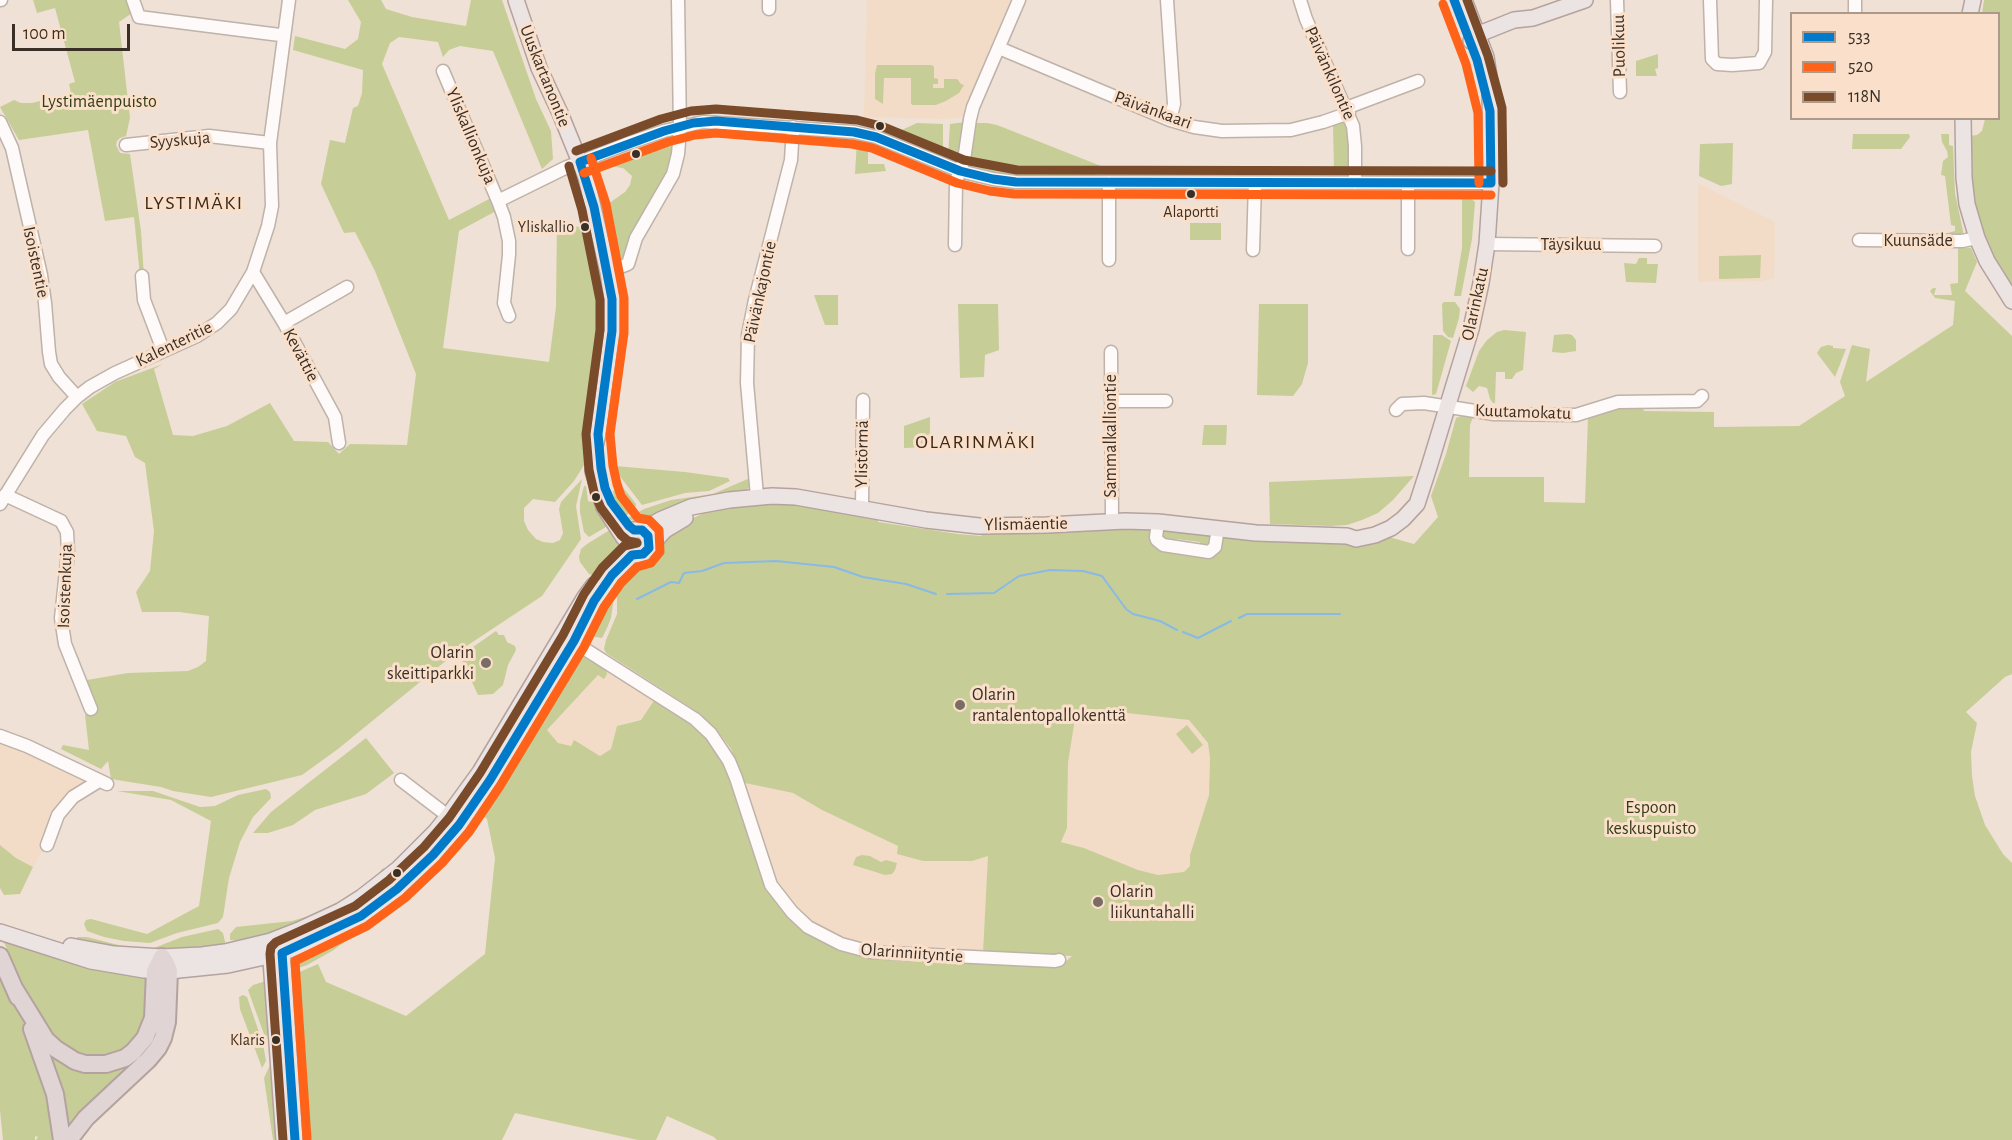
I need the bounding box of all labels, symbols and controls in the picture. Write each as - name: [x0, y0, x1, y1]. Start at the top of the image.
- scale bar: [15, 12, 134, 50]
- legend: [1790, 12, 2000, 120]
- street label: Puolikuu: [1608, 15, 1630, 77]
- street label: Uuskartanontie: [515, 22, 575, 130]
- street label: Päivänkilontie: [1300, 23, 1360, 123]
- text: 100 m: [23, 25, 66, 43]
- text: 533: [1848, 28, 1870, 46]
- text: 520: [1848, 58, 1873, 76]
- street label: Yliskallionkuja: [441, 84, 501, 188]
- street label: Päivänkaari: [1111, 86, 1195, 134]
- text: 118N: [1848, 88, 1881, 106]
- park label: Lystimäenpuisto: [41, 91, 157, 113]
- unlabelled marker: [874, 120, 886, 132]
- street label: Syyskuja: [149, 127, 211, 153]
- unlabelled marker: [630, 148, 642, 160]
- marker: Alaportti: [1185, 188, 1197, 200]
- district label: LYSTIMÄKI: [144, 191, 244, 215]
- place label: Alaportti: [1163, 202, 1219, 222]
- place label: Yliskallio: [518, 217, 574, 237]
- marker: Yliskallio: [579, 221, 591, 233]
- street label: Isoistentie: [18, 224, 54, 300]
- street label: Kuunsäde: [1883, 230, 1953, 252]
- street label: Täysikuu: [1541, 234, 1601, 256]
- street label: Päivänkajontie: [739, 239, 781, 345]
- street label: Olarinkatu: [1457, 265, 1493, 343]
- street label: Kalenteritie: [132, 316, 216, 372]
- street label: Kevättie: [278, 325, 324, 385]
- street label: Sammalkalliontie: [1100, 374, 1122, 498]
- street label: Kuutamokatu: [1475, 400, 1571, 424]
- street label: Ylistörmä: [851, 420, 873, 488]
- district label: OLARINMÄKI: [915, 430, 1037, 454]
- unlabelled marker: [590, 491, 602, 503]
- street label: Ylismäentie: [984, 512, 1068, 536]
- street label: Isoistenkuja: [53, 543, 77, 629]
- place label: Olarin skeittiparkki: [387, 642, 474, 684]
- marker: Olarin skeittiparkki: [479, 656, 493, 670]
- place label: Olarin rantalentopallokenttä: [972, 684, 1126, 726]
- marker: Olarin rantalentopallokenttä: [953, 698, 967, 712]
- park label: Espoon keskuspuisto: [1606, 797, 1696, 840]
- unlabelled marker: [391, 867, 403, 879]
- place label: Olarin liikuntahalli: [1110, 881, 1195, 924]
- marker: Olarin liikuntahalli: [1091, 895, 1105, 909]
- street label: Olarinniityntie: [860, 939, 964, 967]
- place label: Klaris: [230, 1030, 265, 1050]
- marker: Klaris: [270, 1034, 282, 1046]

